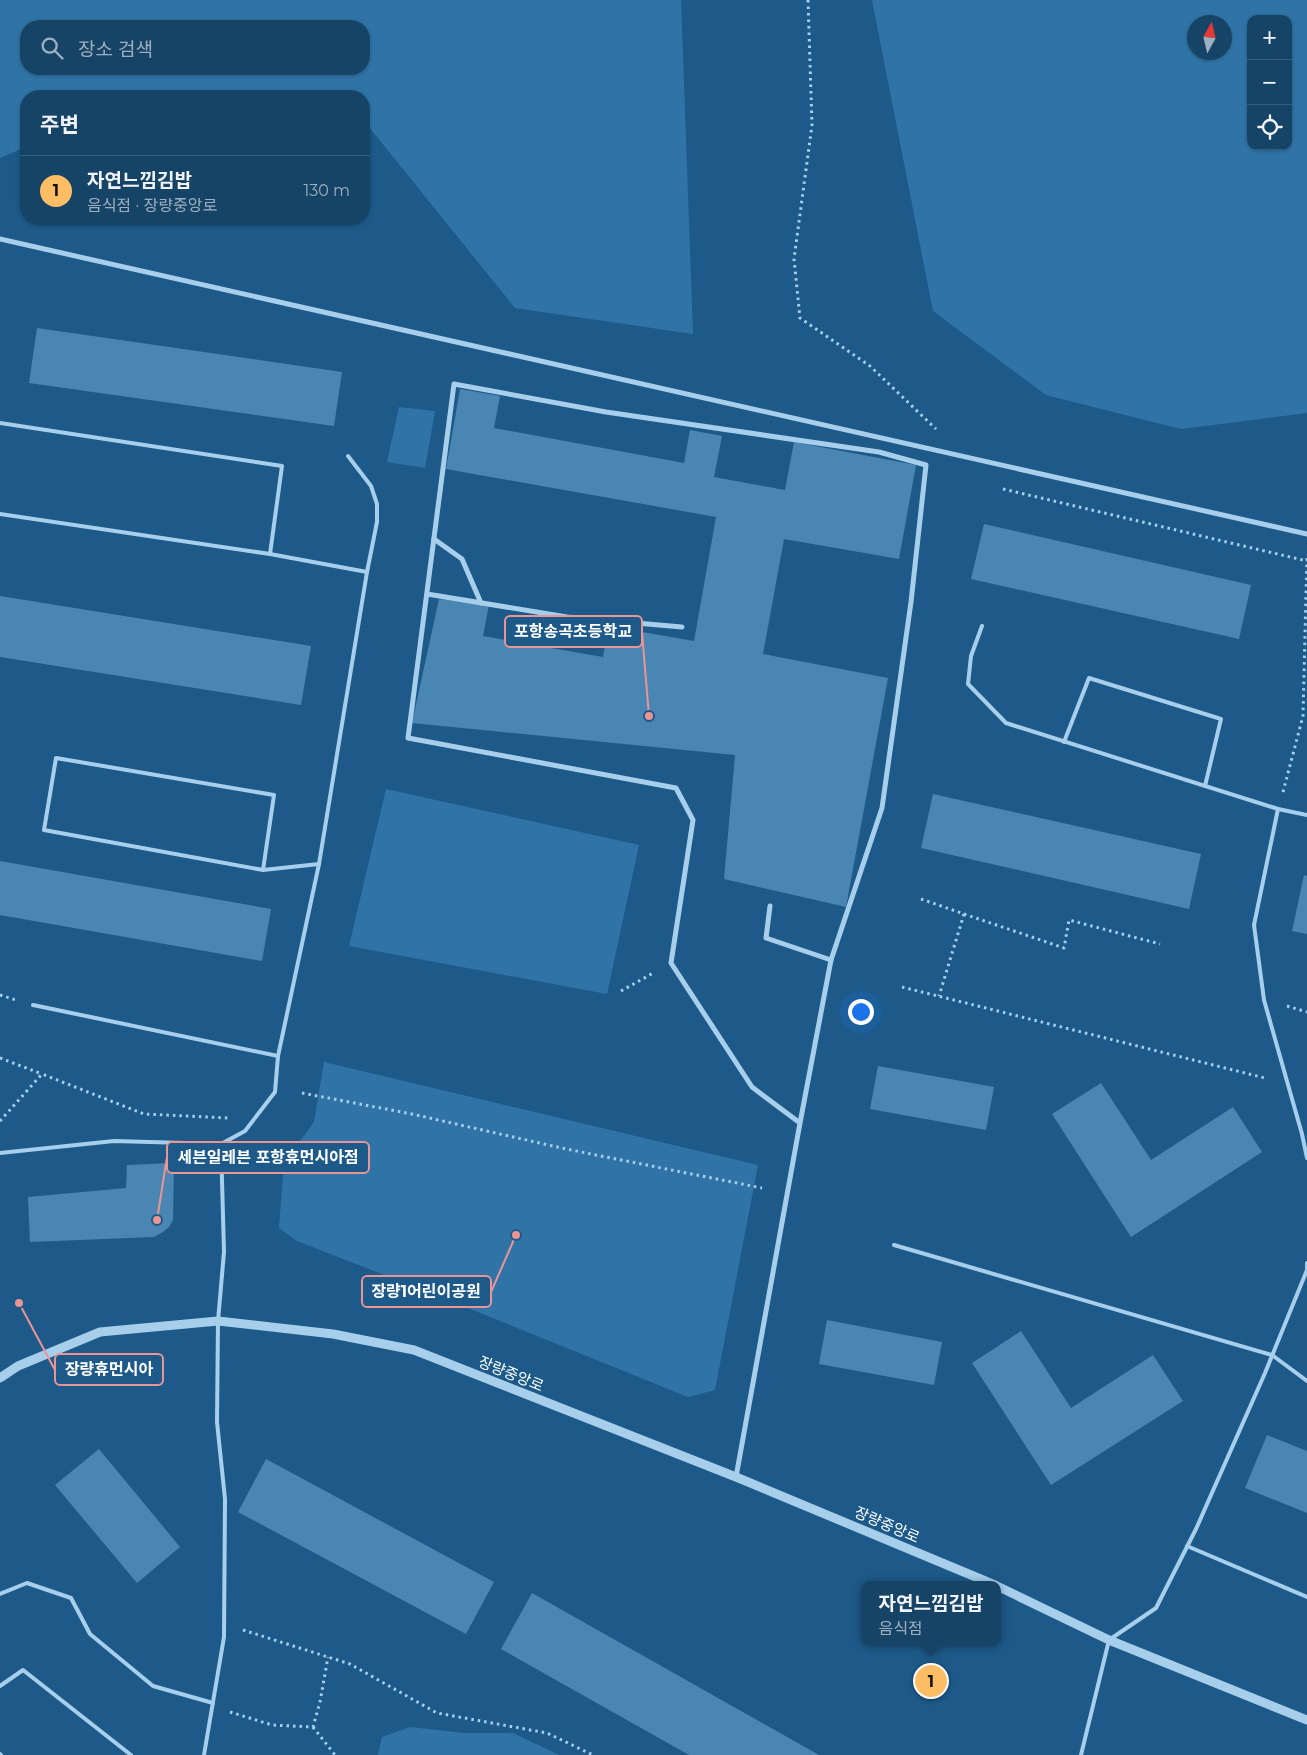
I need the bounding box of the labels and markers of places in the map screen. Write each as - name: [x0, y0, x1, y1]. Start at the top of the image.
- callout: 포항송곡초등학교: [505, 616, 642, 647]
- callout: 세븐일레븐 포항휴먼시아점: [167, 1142, 369, 1173]
- callout: 장량1어린이공원: [362, 1276, 491, 1307]
- callout: 장량휴먼시아: [55, 1354, 163, 1385]
- pin: 1: [915, 1662, 947, 1700]

